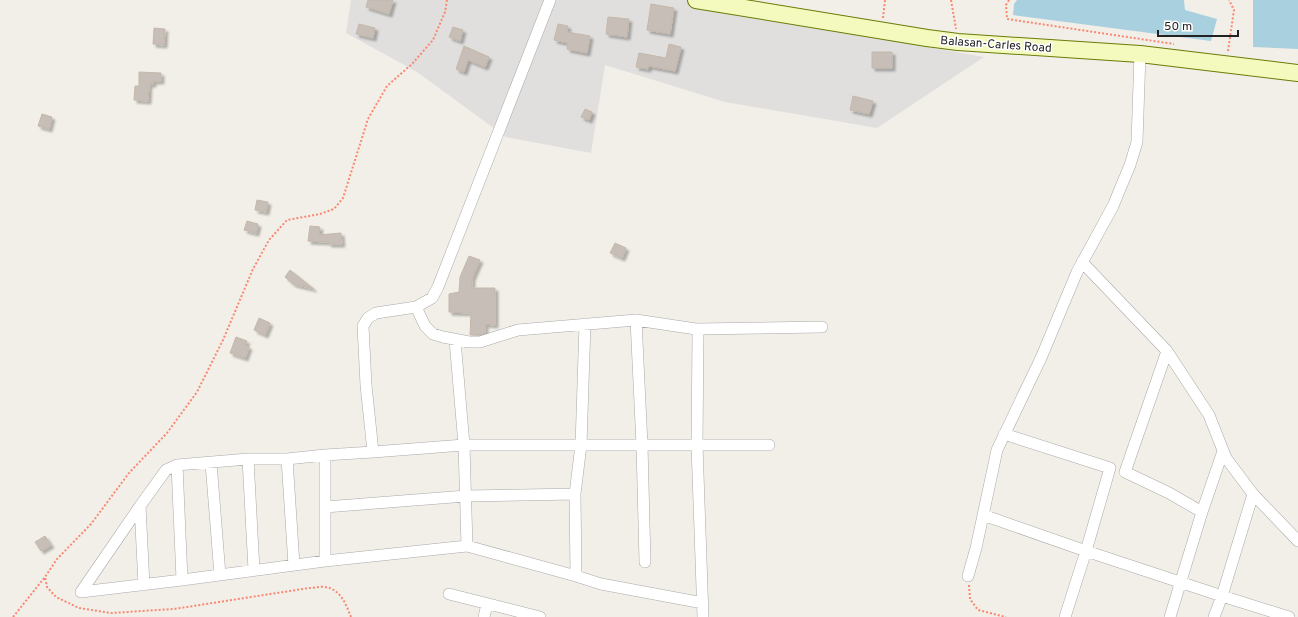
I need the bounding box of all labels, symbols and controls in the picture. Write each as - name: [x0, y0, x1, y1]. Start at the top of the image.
- scale bar: [1158, 12, 1238, 38]
- text: 50 m: [1164, 19, 1192, 35]
- street label: Balasan-Carles Road: [940, 33, 1052, 57]

